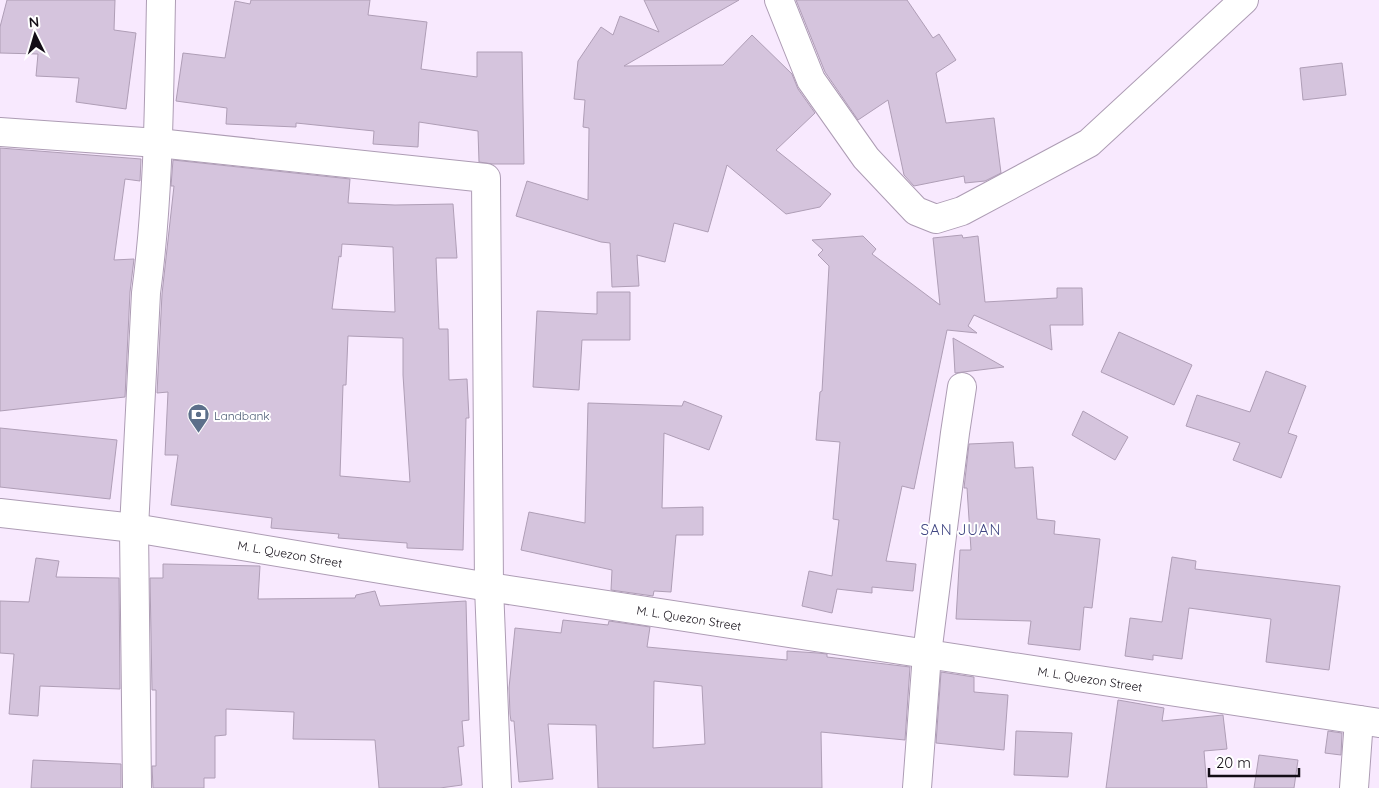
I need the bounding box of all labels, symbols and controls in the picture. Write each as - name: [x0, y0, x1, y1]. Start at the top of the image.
- north arrow: [10, 10, 60, 60]
- text: N: [28, 13, 40, 31]
- bank icon: Landbank: [186, 403, 210, 434]
- place label: Landbank: [214, 408, 270, 423]
- district label: SAN JUAN: [921, 520, 1001, 539]
- street label: M. L. Quezon Street: [237, 537, 343, 571]
- street label: M. L. Quezon Street: [635, 602, 743, 634]
- street label: M. L. Quezon Street: [1036, 663, 1144, 695]
- scale bar: [1209, 746, 1299, 778]
- text: 20 m: [1216, 753, 1251, 772]

